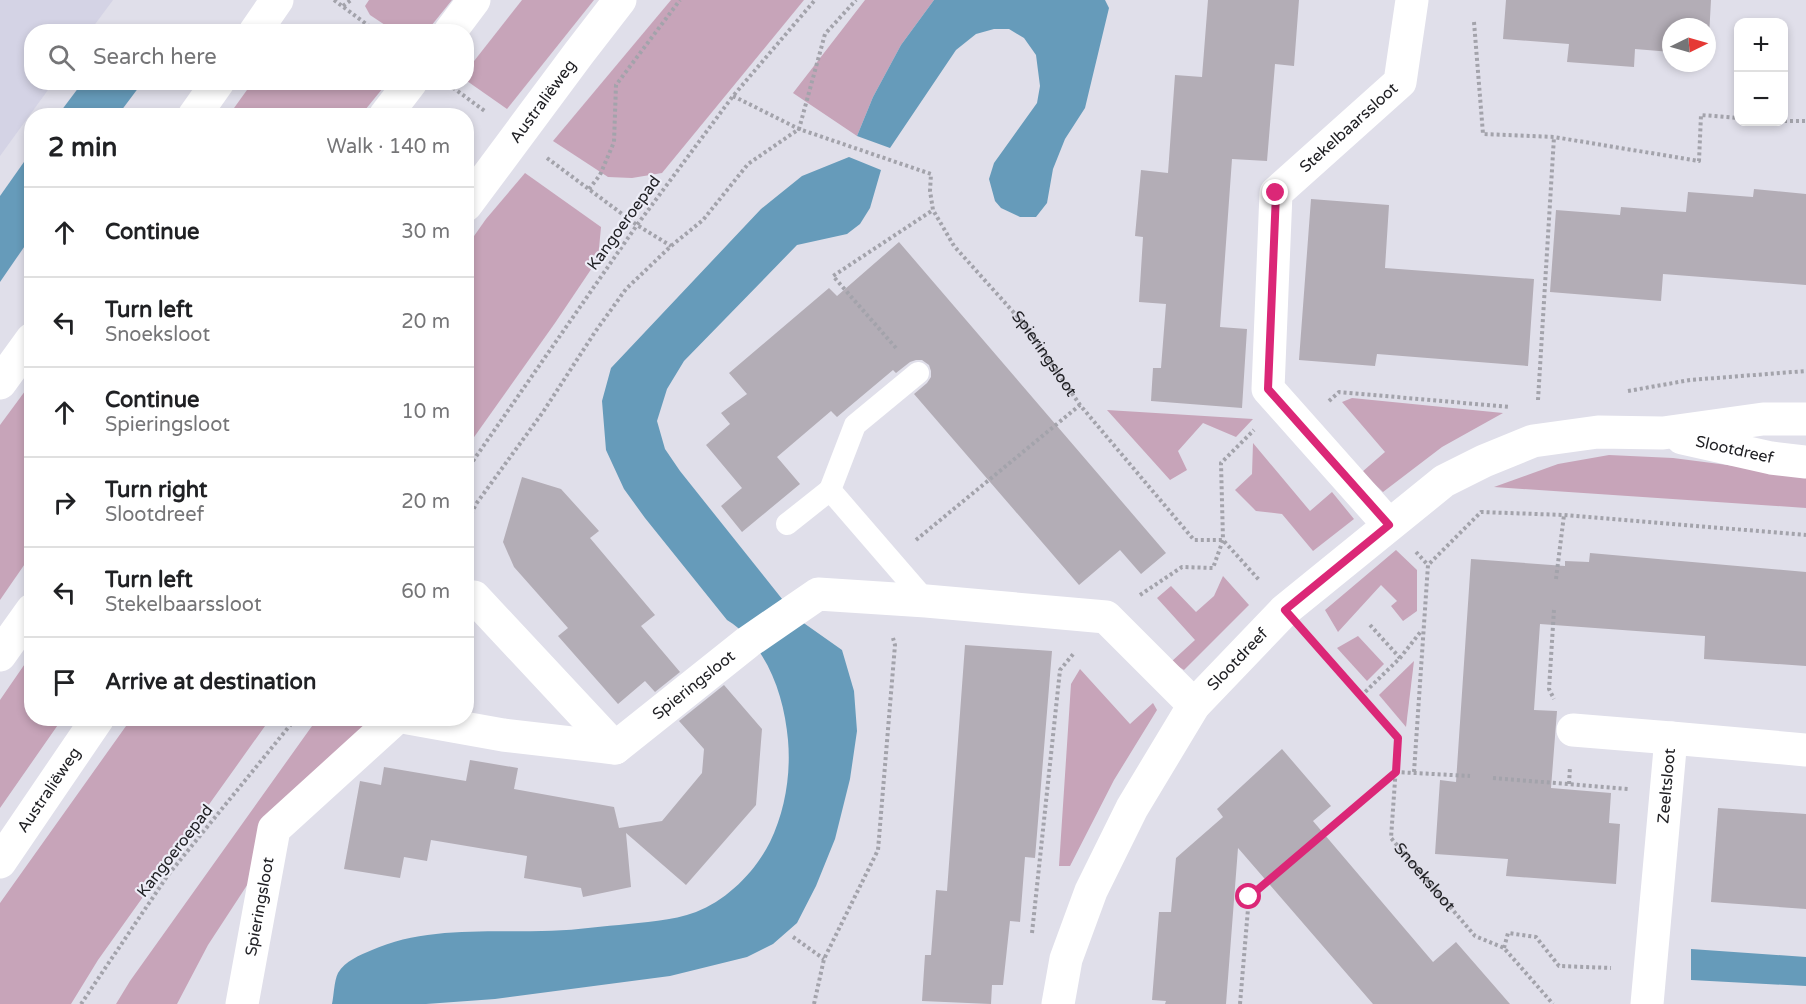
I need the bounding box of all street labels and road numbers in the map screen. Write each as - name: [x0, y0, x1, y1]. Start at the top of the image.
- street label: Australiëweg: [505, 56, 581, 147]
- street label: Stekelbaarssloot: [1295, 79, 1402, 177]
- street label: Kangoeroepad: [583, 172, 665, 274]
- street label: Spieringsloot: [1007, 307, 1081, 400]
- street label: Slootdreef: [1694, 431, 1776, 468]
- street label: Slootdreef: [1203, 623, 1273, 695]
- street label: Spieringsloot: [648, 646, 739, 724]
- street label: Australiëweg: [13, 744, 85, 837]
- street label: Zeeltsloot: [1653, 747, 1680, 824]
- street label: Kangoeroepad: [133, 801, 217, 901]
- street label: Snoeksloot: [1390, 839, 1460, 916]
- street label: Spieringsloot: [241, 856, 279, 958]

